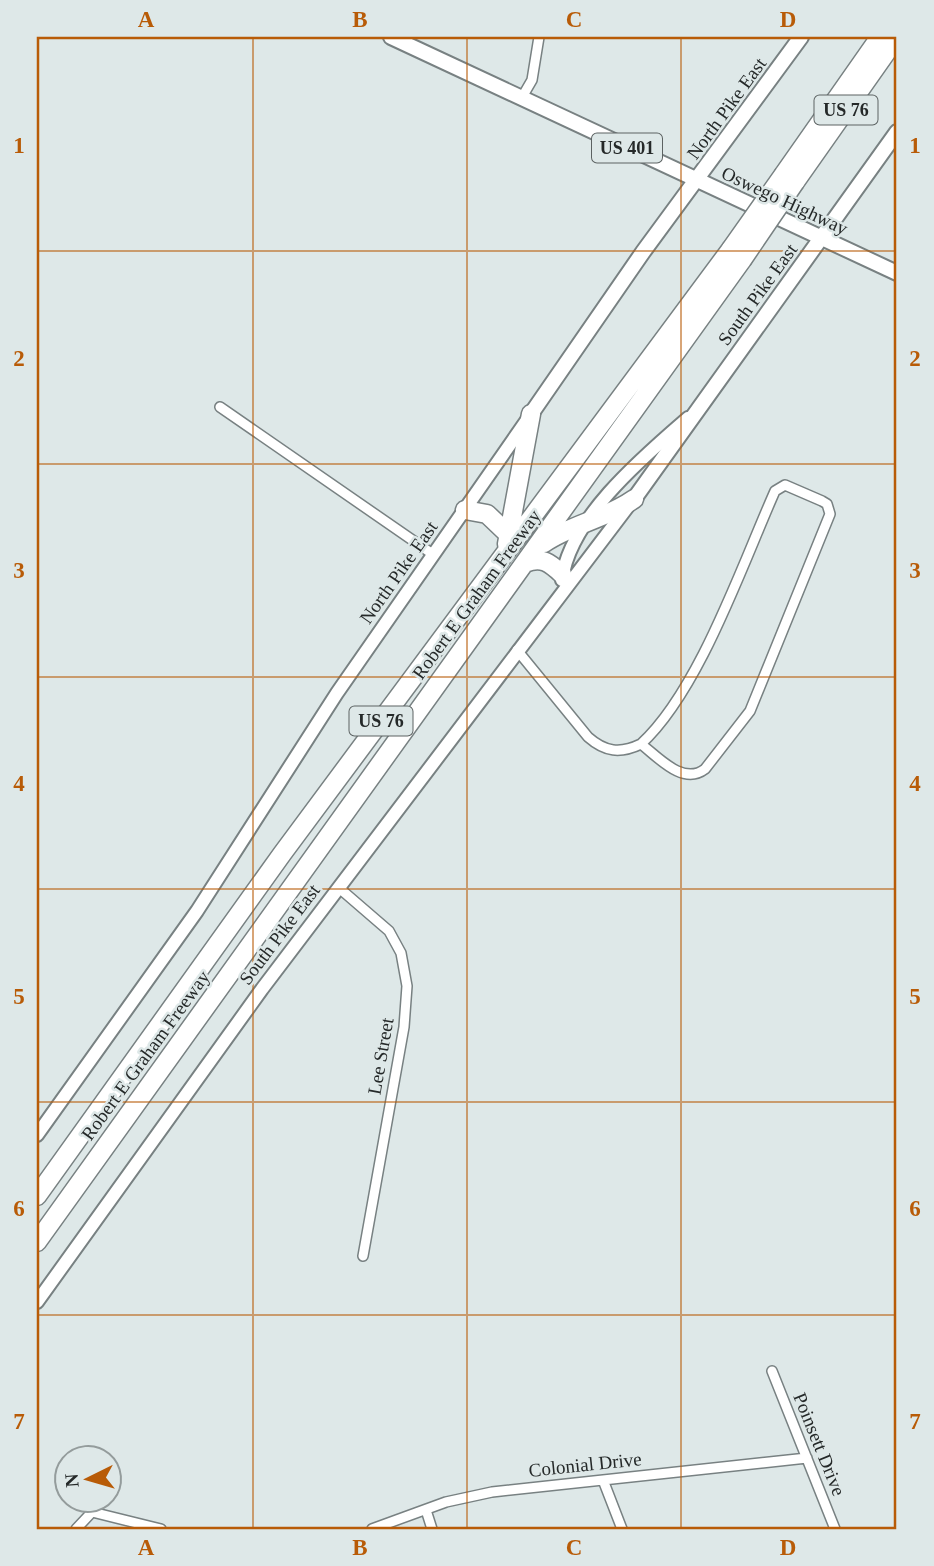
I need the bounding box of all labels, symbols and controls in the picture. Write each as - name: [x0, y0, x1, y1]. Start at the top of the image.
- text: A: [138, 7, 155, 32]
- text: B: [352, 7, 368, 32]
- text: C: [566, 7, 582, 32]
- text: D: [780, 7, 796, 32]
- street label: North Pike East: [683, 53, 771, 163]
- road number: US 76: [814, 96, 878, 124]
- text: 1: [13, 133, 25, 158]
- text: 1: [909, 133, 921, 158]
- road number: US 401: [592, 134, 662, 162]
- street label: Oswego Highway: [718, 162, 852, 239]
- street label: South Pike East: [714, 239, 802, 349]
- text: 2: [13, 346, 25, 371]
- text: 2: [909, 346, 921, 371]
- street label: Robert E Graham Freeway: [408, 505, 545, 683]
- street label: North Pike East: [355, 516, 442, 628]
- text: 3: [13, 558, 25, 583]
- text: 3: [909, 558, 921, 583]
- road number: US 76: [350, 706, 412, 736]
- text: 4: [13, 771, 25, 796]
- text: 4: [909, 771, 921, 796]
- street label: South Pike East: [235, 879, 324, 989]
- street label: Robert E Graham Freeway: [77, 966, 214, 1144]
- text: 5: [13, 984, 25, 1009]
- text: 5: [909, 984, 921, 1009]
- street label: Lee Street: [363, 1015, 398, 1096]
- text: 6: [13, 1196, 25, 1221]
- text: 6: [909, 1196, 921, 1221]
- street label: Poinsett Drive: [789, 1390, 850, 1499]
- text: 7: [13, 1409, 25, 1434]
- text: 7: [909, 1409, 921, 1434]
- north arrow: [52, 1444, 122, 1514]
- street label: Colonial Drive: [528, 1448, 643, 1481]
- text: N: [60, 1472, 83, 1488]
- text: A: [138, 1535, 155, 1560]
- text: B: [352, 1535, 368, 1560]
- text: C: [566, 1535, 582, 1560]
- text: D: [780, 1535, 796, 1560]

